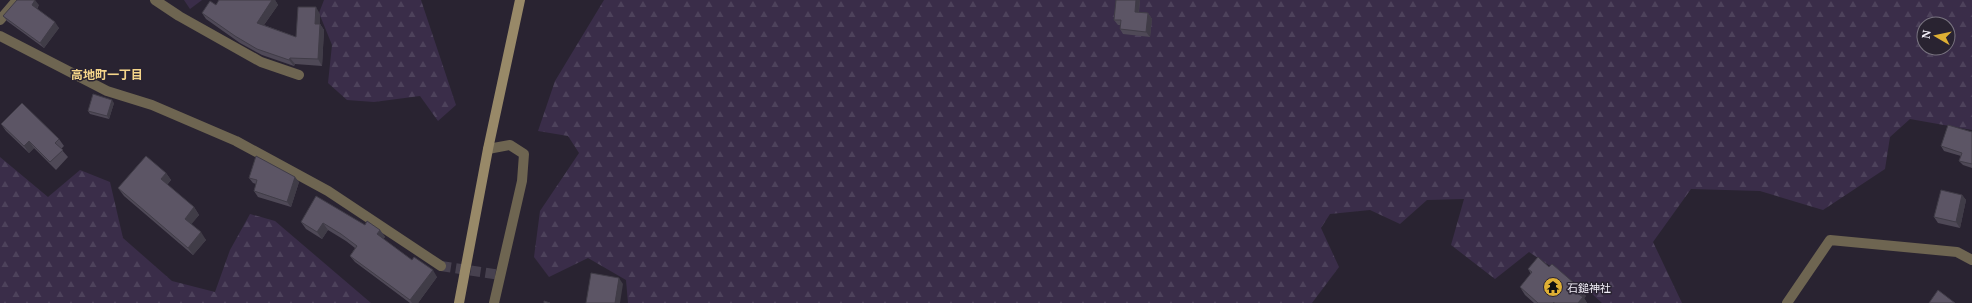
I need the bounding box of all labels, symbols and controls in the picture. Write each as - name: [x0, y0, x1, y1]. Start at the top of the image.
- north arrow: [1916, 16, 1956, 56]
- text: N: [1918, 29, 1934, 40]
- district label: 高地町一丁目: [71, 66, 143, 83]
- temple icon: 石鎚神社: [1542, 276, 1564, 298]
- place label: 石鎚神社: [1567, 280, 1611, 295]

